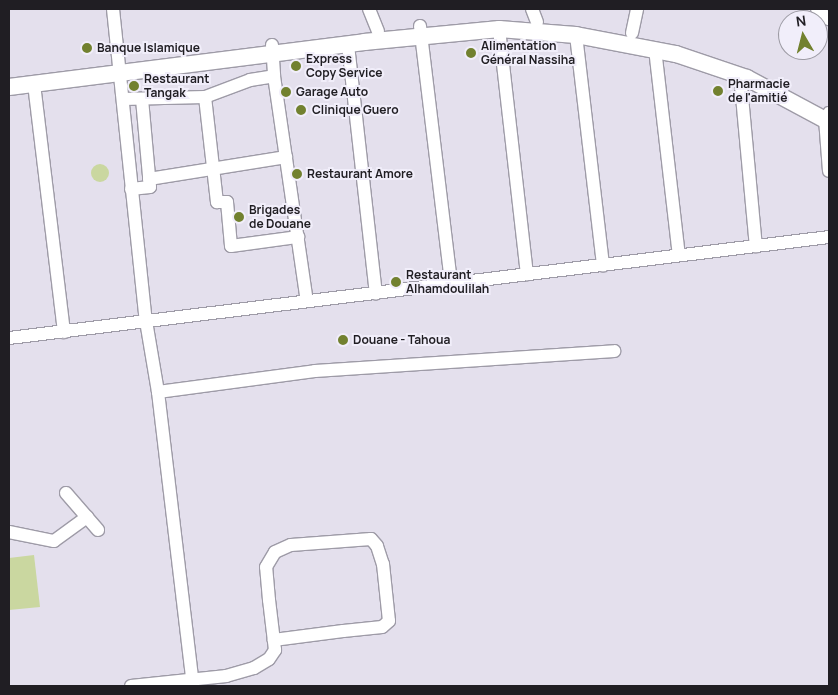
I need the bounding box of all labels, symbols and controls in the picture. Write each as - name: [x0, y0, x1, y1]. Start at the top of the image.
- north arrow: [778, 10, 828, 60]
- text: N: [795, 11, 807, 31]
- place label: Alimentation Général Nassiha: [481, 39, 575, 67]
- place label: Banque Islamique: [97, 41, 200, 55]
- marker: Banque Islamique: [81, 42, 93, 54]
- marker: Alimentation Général Nassiha: [465, 47, 477, 59]
- place label: Express Copy Service: [306, 52, 382, 80]
- marker: Express Copy Service: [290, 60, 302, 72]
- place label: Restaurant Tangak: [144, 72, 210, 100]
- place label: Pharmacie de l'amitié: [728, 77, 790, 105]
- marker: Restaurant Tangak: [128, 80, 140, 92]
- place label: Garage Auto: [296, 85, 368, 99]
- marker: Pharmacie de l'amitié: [712, 85, 724, 97]
- marker: Garage Auto: [280, 86, 292, 98]
- marker: Clinique Guero: [294, 103, 308, 117]
- place label: Clinique Guero: [312, 103, 399, 117]
- place label: Restaurant Amore: [307, 167, 413, 181]
- marker: Restaurant Amore: [291, 168, 303, 180]
- place label: Brigades de Douane: [249, 203, 311, 231]
- marker: Brigades de Douane: [233, 211, 245, 223]
- place label: Restaurant Alhamdoulilah: [406, 268, 489, 296]
- marker: Restaurant Alhamdoulilah: [390, 276, 402, 288]
- place label: Douane - Tahoua: [353, 333, 450, 347]
- marker: Douane - Tahoua: [337, 334, 349, 346]

